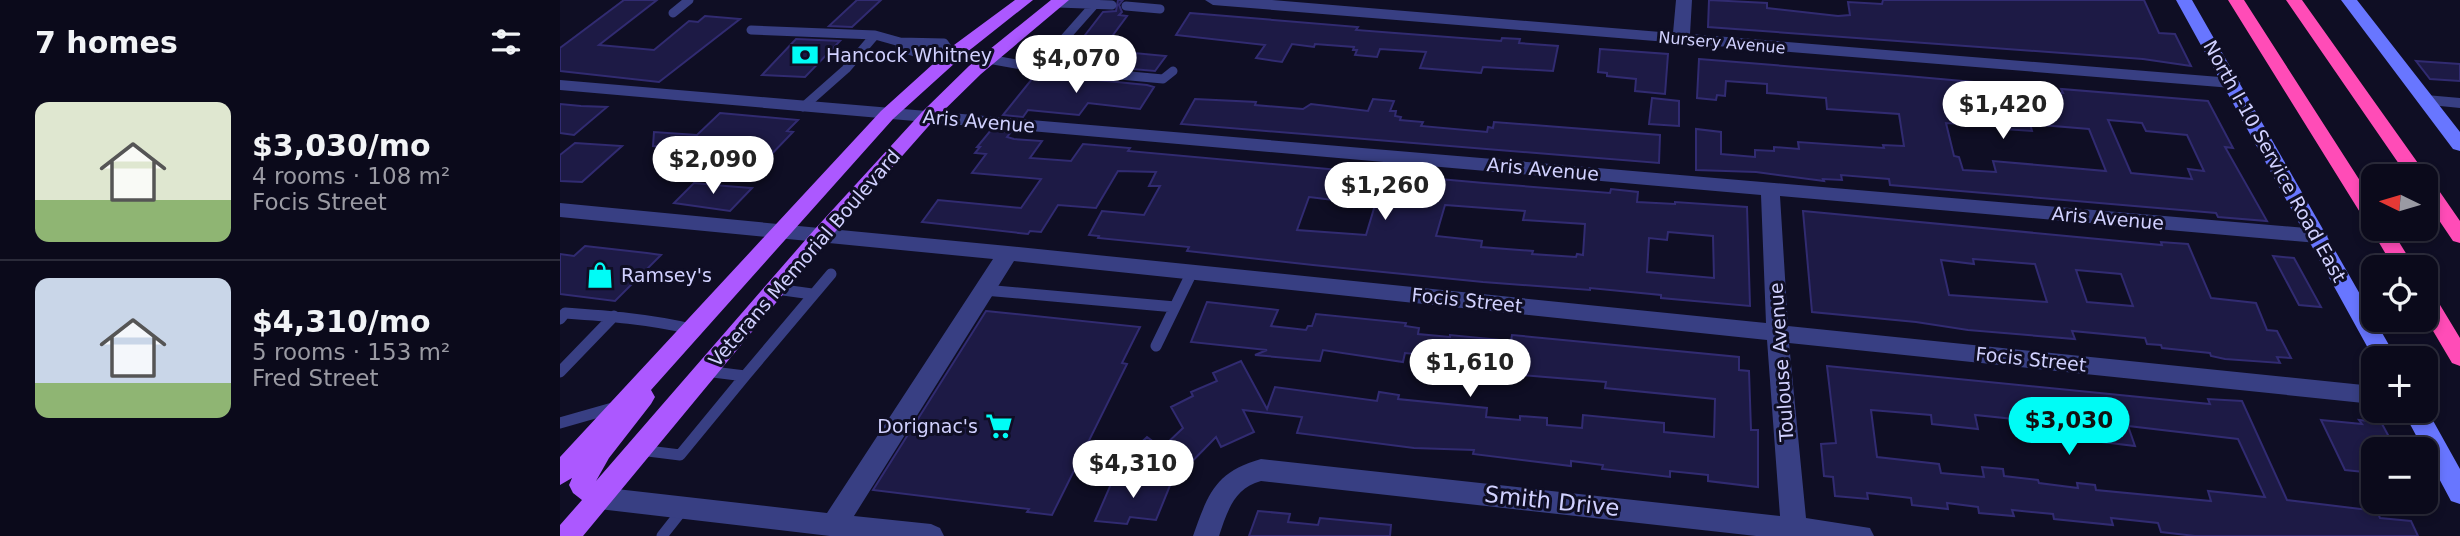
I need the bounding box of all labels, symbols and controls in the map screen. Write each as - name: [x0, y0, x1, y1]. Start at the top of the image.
- icon: filters: [487, 23, 525, 61]
- text: 7 homes: [35, 25, 178, 60]
- street label: Nursery Avenue: [1658, 27, 1786, 58]
- pin: $4,070: [1019, 36, 1133, 95]
- street label: North I-10 Service Road East: [2199, 36, 2351, 286]
- bank icon: Hancock Whitney: [790, 40, 820, 70]
- place label: Hancock Whitney: [826, 44, 992, 66]
- text: $4,070: [1032, 45, 1120, 71]
- pin: $1,420: [1946, 82, 2060, 141]
- text: $1,420: [1959, 91, 2047, 117]
- street label: Aris Avenue: [922, 105, 1036, 137]
- text: $3,030/mo: [252, 128, 431, 163]
- icon: home: [91, 130, 175, 214]
- pin: $2,090: [656, 136, 770, 196]
- street label: Veterans Memorial Boulevard: [704, 145, 904, 371]
- text: $2,090: [669, 146, 757, 172]
- street label: Aris Avenue: [1486, 153, 1600, 185]
- pin: $1,260: [1328, 162, 1442, 222]
- text: 4 rooms · 108 m²: [252, 163, 450, 189]
- north arrow: [2361, 164, 2438, 242]
- map controls: [2361, 164, 2438, 514]
- text: $1,260: [1341, 172, 1429, 198]
- text: Focis Street: [252, 189, 387, 215]
- street label: Aris Avenue: [2051, 202, 2165, 234]
- button: locate: [2361, 255, 2438, 332]
- shop icon: Ramsey's: [585, 260, 615, 290]
- place label: Ramsey's: [621, 264, 712, 286]
- street label: Toulouse Avenue: [1764, 282, 1798, 443]
- street label: Focis Street: [1411, 283, 1523, 317]
- text: $4,310/mo: [252, 304, 431, 339]
- icon: home: [91, 306, 175, 390]
- text: 5 rooms · 153 m²: [252, 339, 450, 365]
- pin: $1,610: [1413, 340, 1527, 399]
- street label: Focis Street: [1975, 342, 2087, 376]
- button: +: [2361, 346, 2438, 423]
- text: $1,610: [1426, 349, 1514, 375]
- text: Fred Street: [252, 365, 378, 391]
- pin: $3,030: [2012, 398, 2126, 457]
- text: $3,030: [2025, 407, 2113, 433]
- supermarket icon: Dorignac's: [984, 411, 1014, 441]
- place label: Dorignac's: [877, 415, 978, 437]
- button: −: [2361, 437, 2438, 514]
- pin: $4,310: [1076, 440, 1190, 500]
- text: $4,310: [1089, 450, 1177, 476]
- street label: Smith Drive: [1483, 481, 1621, 521]

